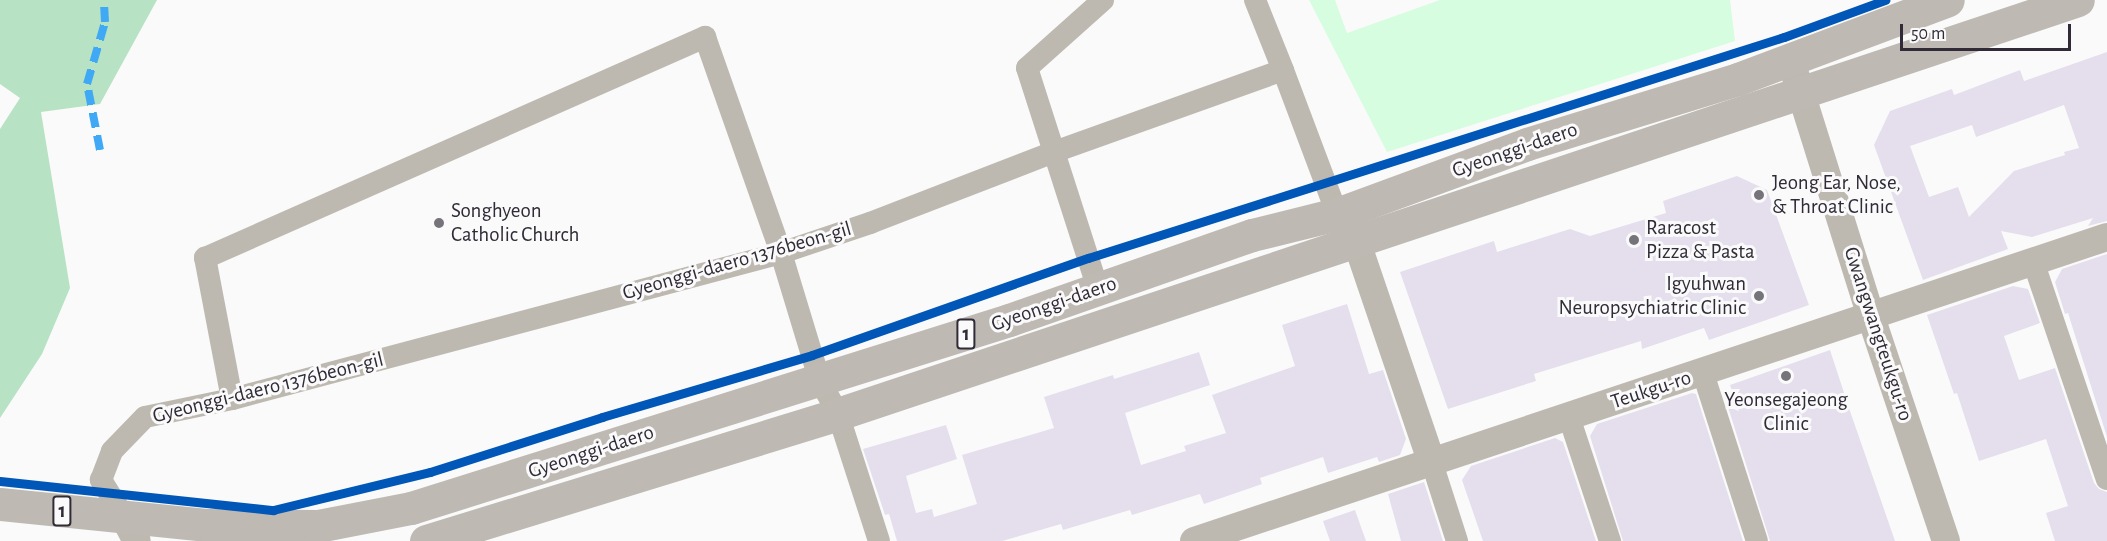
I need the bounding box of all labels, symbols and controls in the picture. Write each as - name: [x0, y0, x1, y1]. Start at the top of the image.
- scale bar: [1903, 12, 2074, 50]
- text: 50 m: [1911, 25, 1945, 43]
- street label: Gyeonggi-daero: [1449, 117, 1581, 183]
- place label: Jeong Ear, Nose, & Throat Clinic: [1772, 170, 1901, 220]
- marker: Jeong Ear, Nose, & Throat Clinic: [1750, 186, 1768, 204]
- place label: Songhyeon Catholic Church: [451, 198, 579, 248]
- place label: Raracost Pizza & Pasta: [1646, 215, 1755, 265]
- marker: Songhyeon Catholic Church: [432, 216, 446, 230]
- street label: Gyeonggi-daero 1376beon-gil: [620, 216, 854, 306]
- marker: Raracost Pizza & Pasta: [1627, 233, 1641, 247]
- street label: Gwangwangteukgu-ro: [1838, 244, 1918, 424]
- street label: Gyeonggi-daero: [988, 271, 1120, 337]
- place label: Igyuhwan Neuropsychiatric Clinic: [1559, 271, 1746, 321]
- marker: Igyuhwan Neuropsychiatric Clinic: [1750, 287, 1768, 305]
- road number: 1: [956, 317, 976, 351]
- street label: Gyeonggi-daero 1376beon-gil: [150, 347, 386, 429]
- street label: Teukgu-ro: [1608, 365, 1694, 415]
- marker: Yeonsegajeong Clinic: [1777, 367, 1795, 385]
- place label: Yeonsegajeong Clinic: [1724, 387, 1848, 437]
- street label: Gyeonggi-daero: [525, 420, 657, 484]
- road number: 1: [52, 494, 72, 528]

